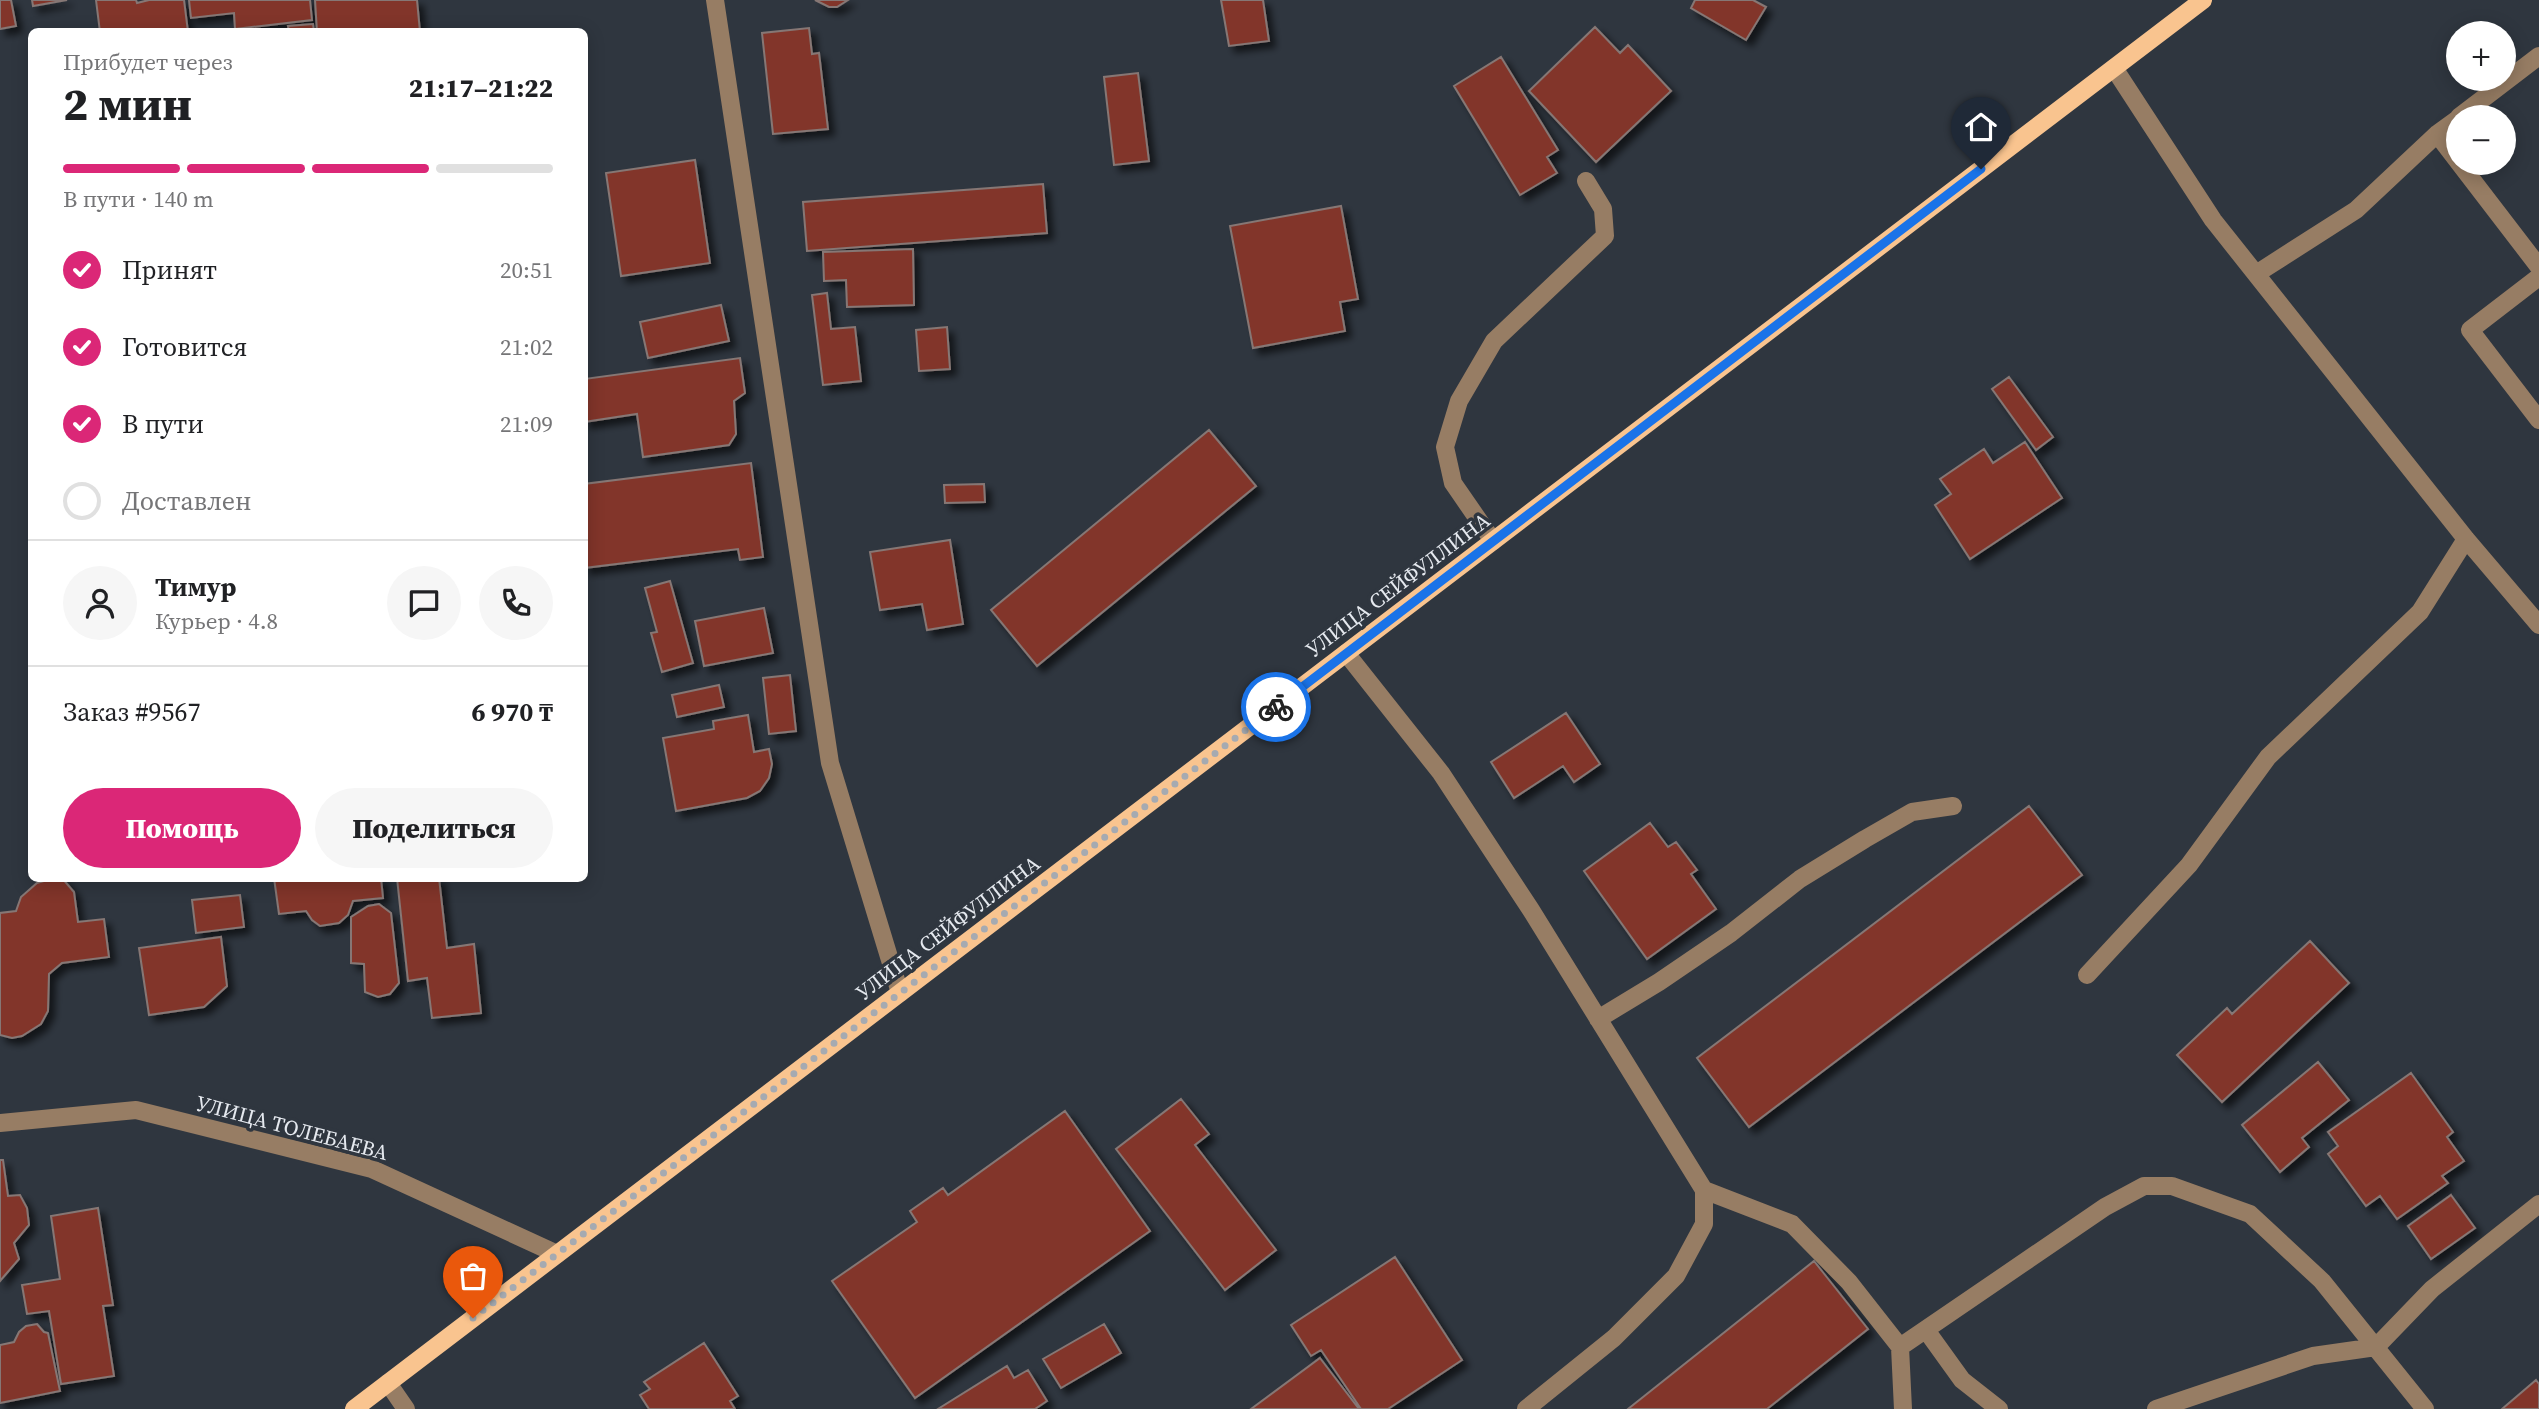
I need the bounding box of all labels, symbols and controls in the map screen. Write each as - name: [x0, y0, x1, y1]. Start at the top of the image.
- map controls: [2446, 21, 2516, 175]
- button: +: [2446, 21, 2516, 91]
- text: Прибудет через: [63, 46, 233, 78]
- text: 21:17–21:22: [409, 70, 553, 106]
- text: 2 мин: [63, 72, 192, 135]
- pin: [1951, 97, 2011, 169]
- button: −: [2446, 105, 2516, 175]
- icon: home: [1962, 108, 2000, 146]
- text: В пути · 140 m: [63, 183, 214, 215]
- icon: check: [63, 251, 101, 289]
- text: Принят: [122, 252, 217, 288]
- text: 20:51: [500, 254, 553, 286]
- icon: check: [63, 328, 101, 366]
- text: Готовится: [122, 329, 247, 365]
- text: 21:02: [500, 331, 553, 363]
- icon: check: [63, 405, 101, 443]
- text: В пути: [122, 406, 204, 442]
- text: 21:09: [500, 408, 553, 440]
- text: Доставлен: [122, 483, 251, 519]
- street label: УЛИЦА СЕЙФУЛЛИНА: [1300, 506, 1496, 664]
- button: person: [63, 566, 137, 640]
- button: chat: [387, 566, 461, 640]
- button: phone: [479, 566, 553, 640]
- text: Тимур: [155, 569, 236, 605]
- text: Курьер · 4.8: [155, 605, 278, 637]
- courier: [1241, 672, 1311, 742]
- icon: bike: [1257, 688, 1295, 726]
- text: Заказ #9567: [63, 694, 201, 730]
- text: 6 970 ₸: [471, 694, 553, 730]
- button: Помощь: [63, 788, 301, 868]
- button: Поделиться: [315, 788, 553, 868]
- street label: УЛИЦА СЕЙФУЛЛИНА: [850, 849, 1046, 1007]
- street label: УЛИЦА ТОЛЕБАЕВА: [193, 1088, 391, 1167]
- pin: [443, 1246, 503, 1318]
- icon: bag: [454, 1257, 492, 1295]

